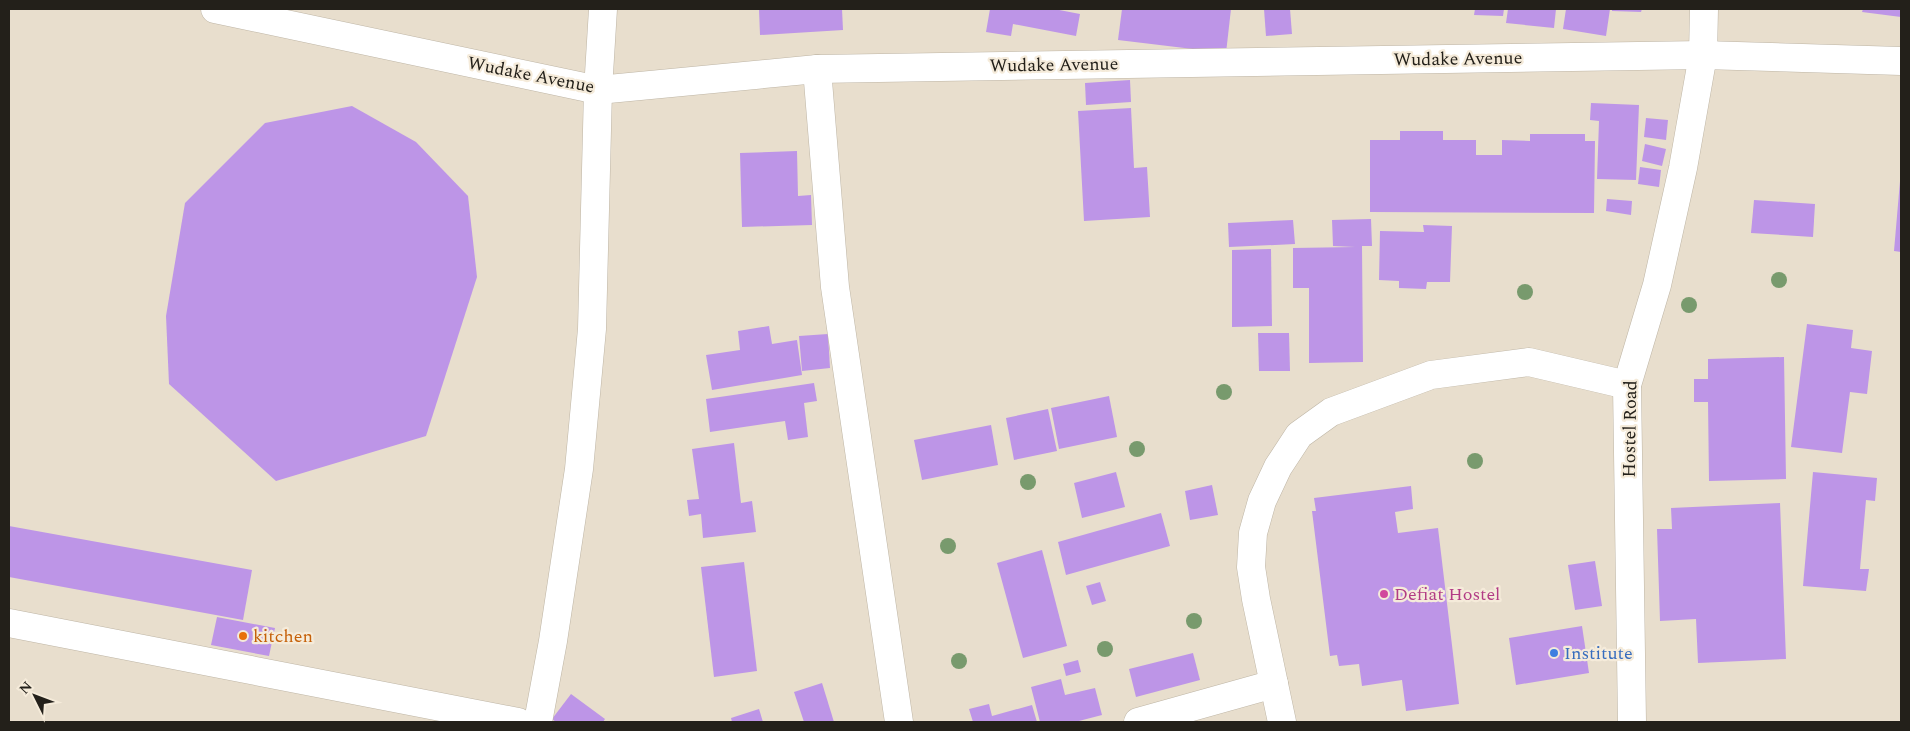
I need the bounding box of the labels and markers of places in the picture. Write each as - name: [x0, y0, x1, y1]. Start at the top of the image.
- place label: Defiat Hostel: [1394, 581, 1500, 608]
- marker: Defiat Hostel: [1378, 588, 1390, 600]
- place label: kitchen: [253, 623, 313, 650]
- marker: kitchen: [237, 630, 249, 642]
- place label: Institute: [1564, 640, 1633, 667]
- marker: Institute: [1548, 647, 1560, 659]

